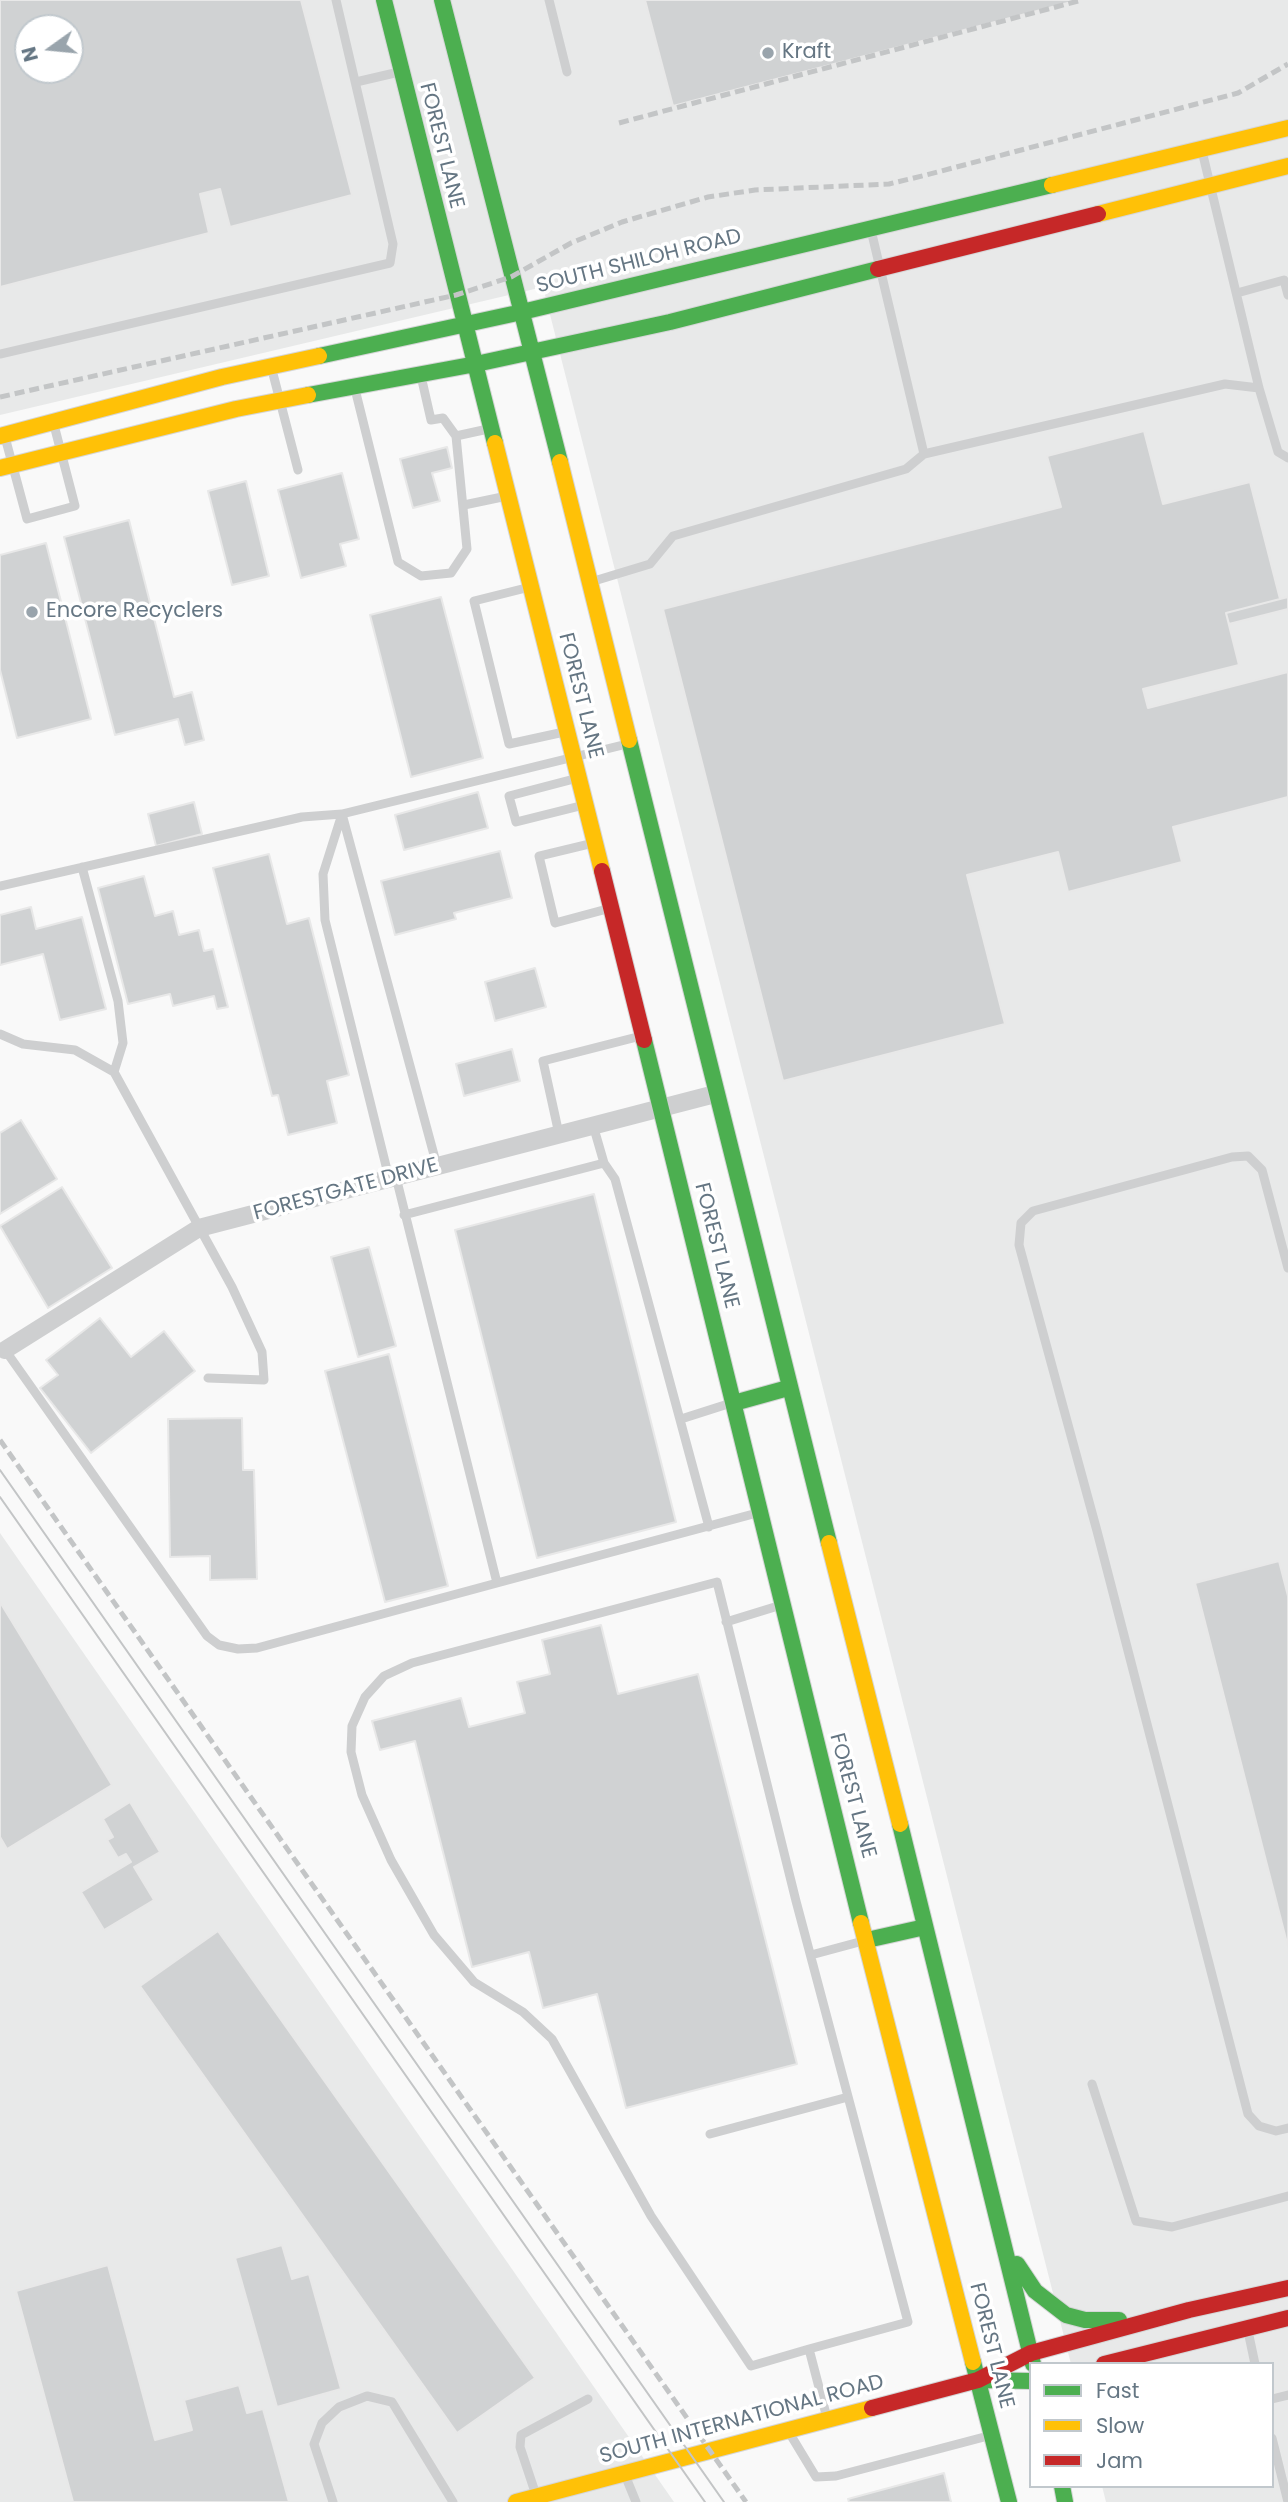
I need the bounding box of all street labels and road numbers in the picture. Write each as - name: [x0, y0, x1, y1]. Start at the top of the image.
- street label: FOREST LANE: [413, 81, 469, 211]
- street label: SOUTH SHILOH ROAD: [534, 224, 744, 300]
- street label: FOREST LANE: [552, 631, 608, 761]
- street label: FORESTGATE DRIVE: [251, 1153, 441, 1227]
- street label: FOREST LANE: [688, 1181, 744, 1311]
- street label: FOREST LANE: [823, 1731, 881, 1861]
- street label: FOREST LANE: [963, 2281, 1019, 2411]
- street label: SOUTH INTERNATIONAL ROAD: [597, 2370, 887, 2470]

